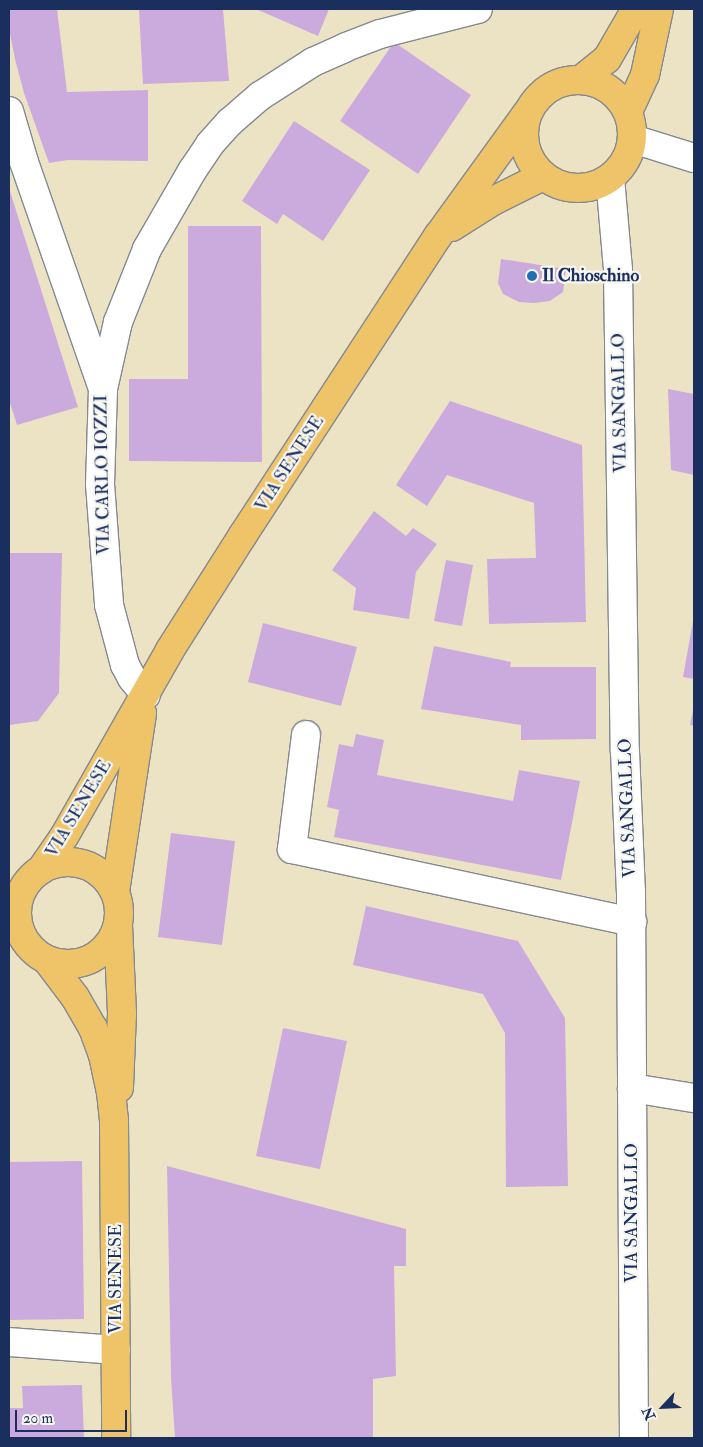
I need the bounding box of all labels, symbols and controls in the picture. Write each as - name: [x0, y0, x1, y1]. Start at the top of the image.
- place label: Il Chioschino: [542, 265, 639, 287]
- marker: Il Chioschino: [526, 270, 538, 282]
- street label: VIA SANGALLO: [608, 333, 632, 473]
- street label: VIA CARLO IOZZI: [91, 395, 115, 555]
- street label: VIA SENESE: [251, 412, 329, 516]
- street label: VIA SANGALLO: [615, 738, 641, 878]
- street label: VIA SENESE: [41, 756, 117, 862]
- street label: VIA SANGALLO: [621, 1143, 643, 1283]
- street label: VIA SENESE: [105, 1224, 127, 1334]
- north arrow: [638, 1382, 688, 1432]
- scale bar: [18, 1400, 130, 1432]
- text: N: [639, 1404, 659, 1423]
- text: 20 m: [23, 1409, 53, 1428]

